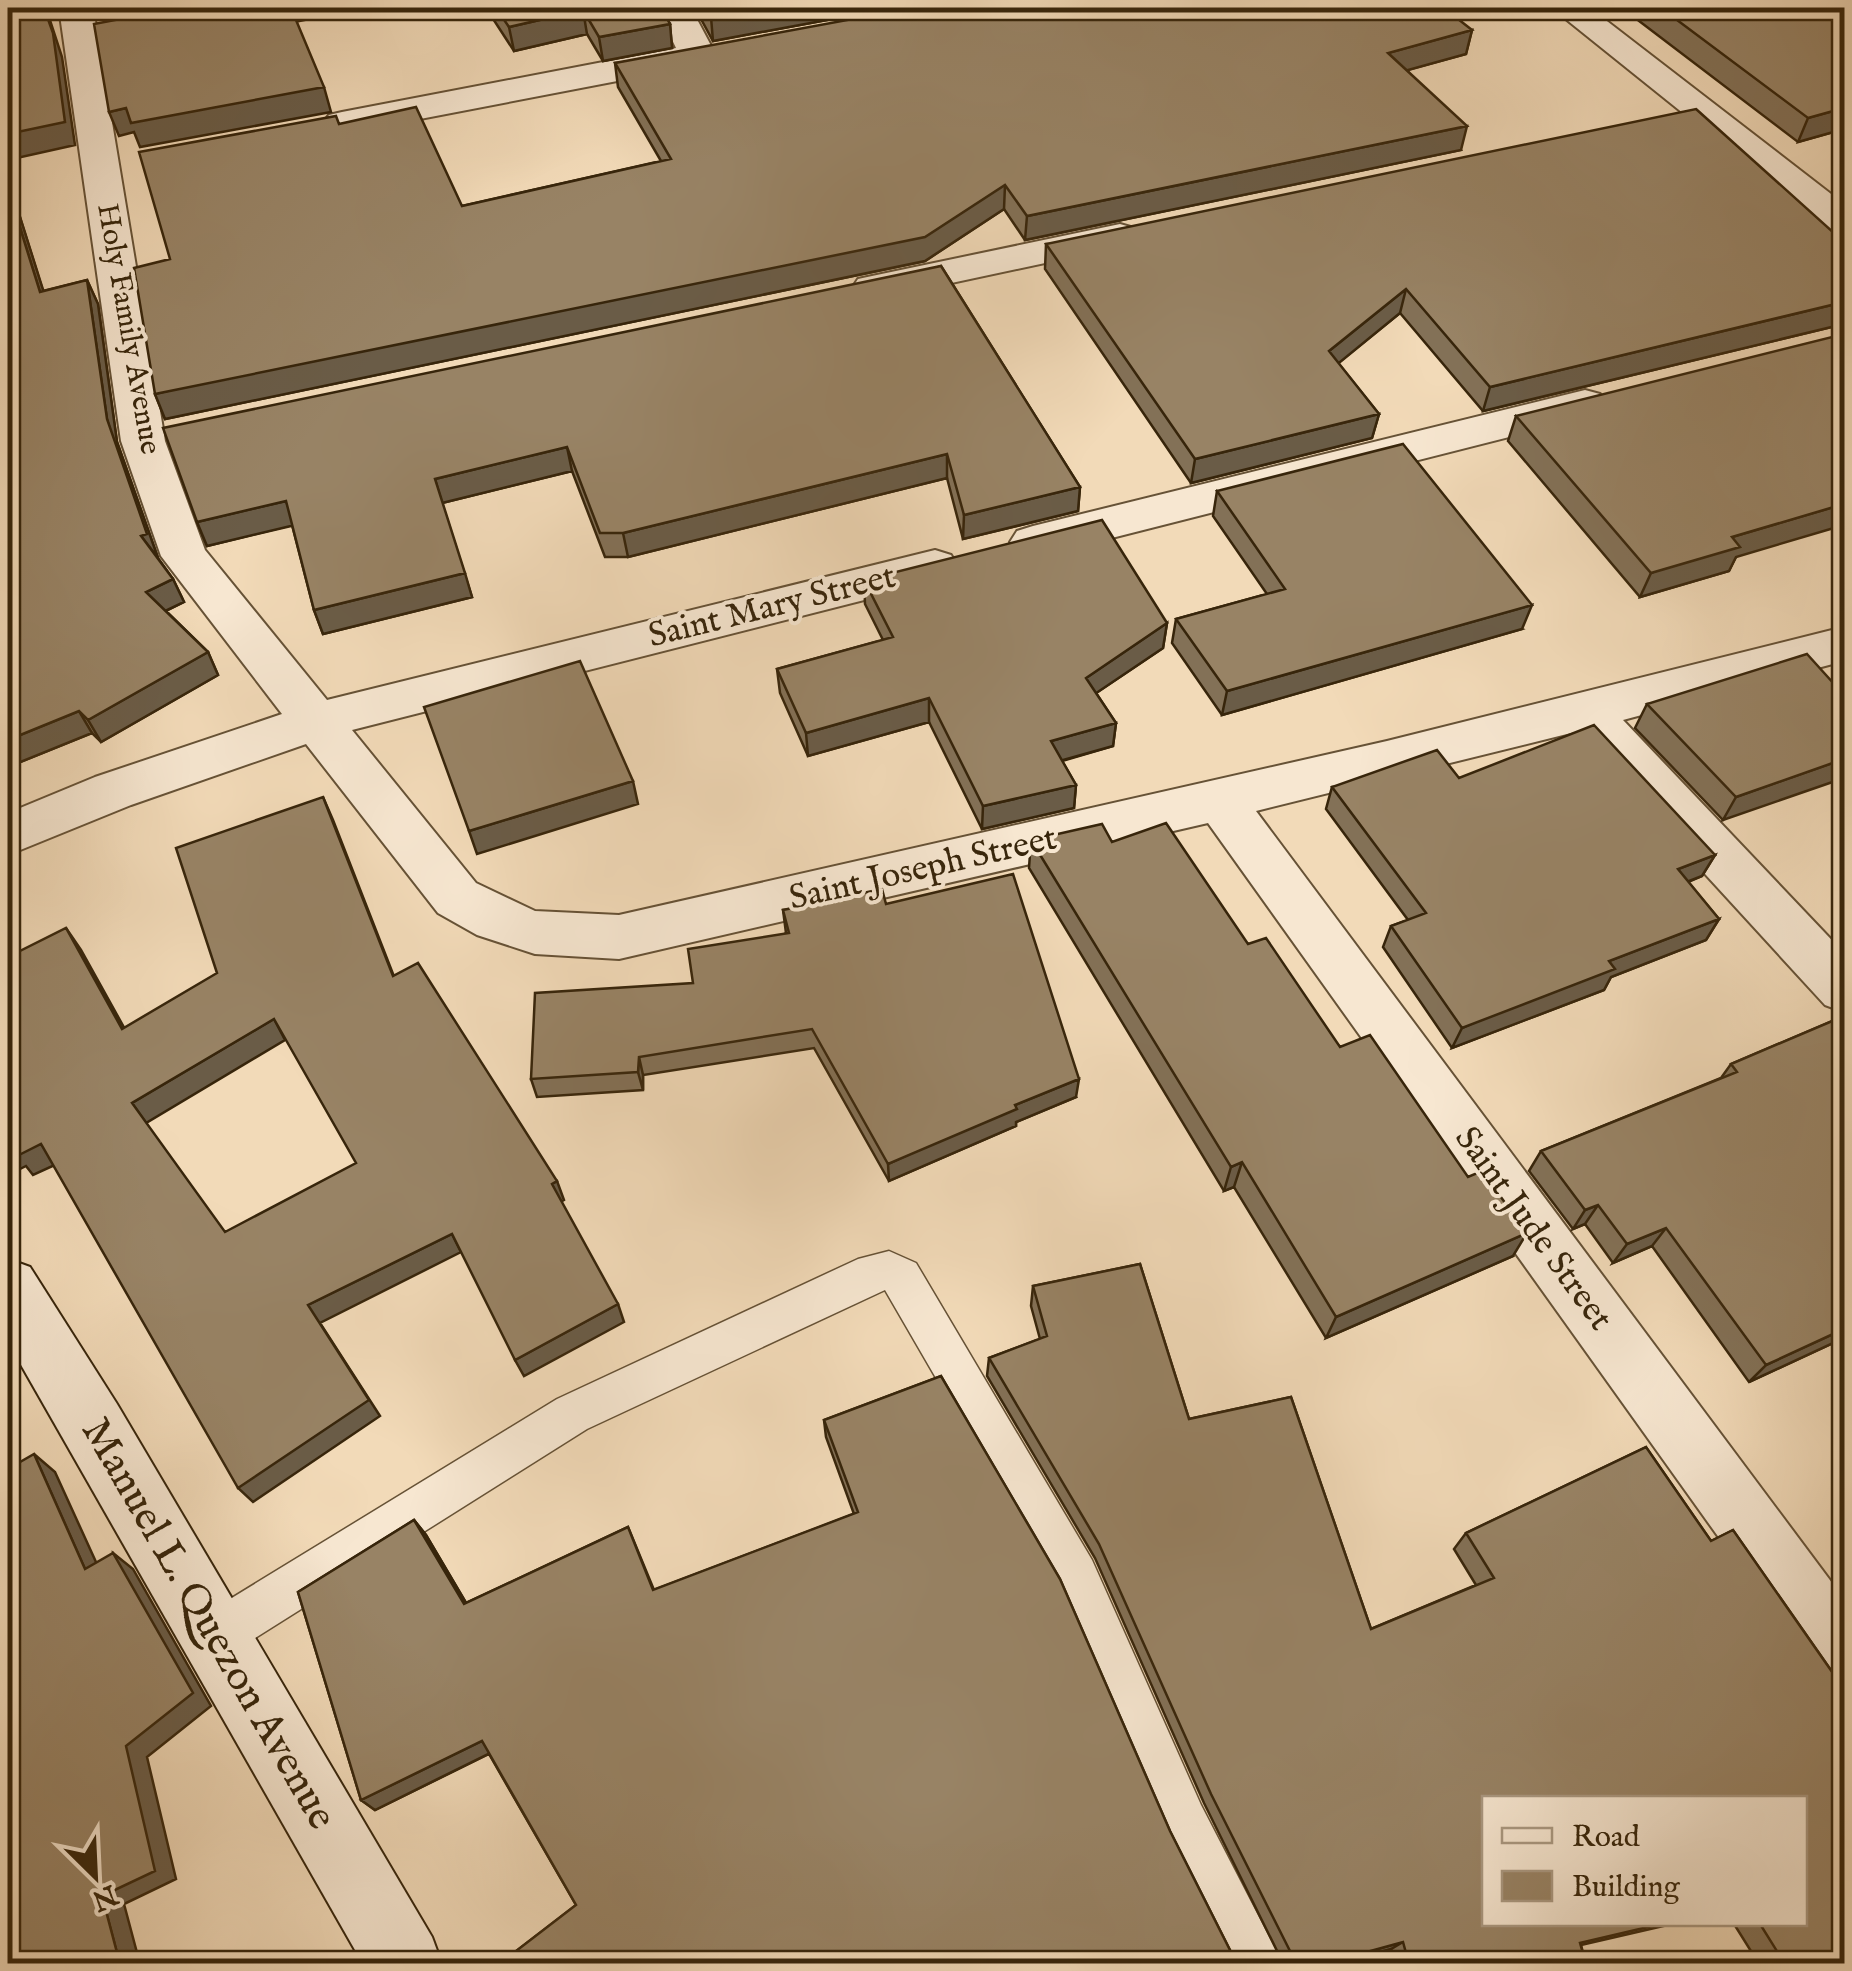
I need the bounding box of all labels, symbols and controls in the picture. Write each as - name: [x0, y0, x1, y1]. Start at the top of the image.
- street label: Holy Family Avenue: [87, 201, 169, 457]
- street label: Saint Mary Street: [644, 555, 900, 659]
- street label: Saint Joseph Street: [785, 816, 1061, 922]
- street label: Saint Jude Street: [1444, 1118, 1622, 1340]
- street label: Manuel L. Quezon Avenue: [68, 1409, 348, 1839]
- legend: [1482, 1796, 1807, 1926]
- text: Road: [1572, 1819, 1641, 1857]
- north arrow: [45, 1826, 145, 1926]
- text: Building: [1572, 1869, 1681, 1907]
- text: N: [86, 1875, 123, 1917]

